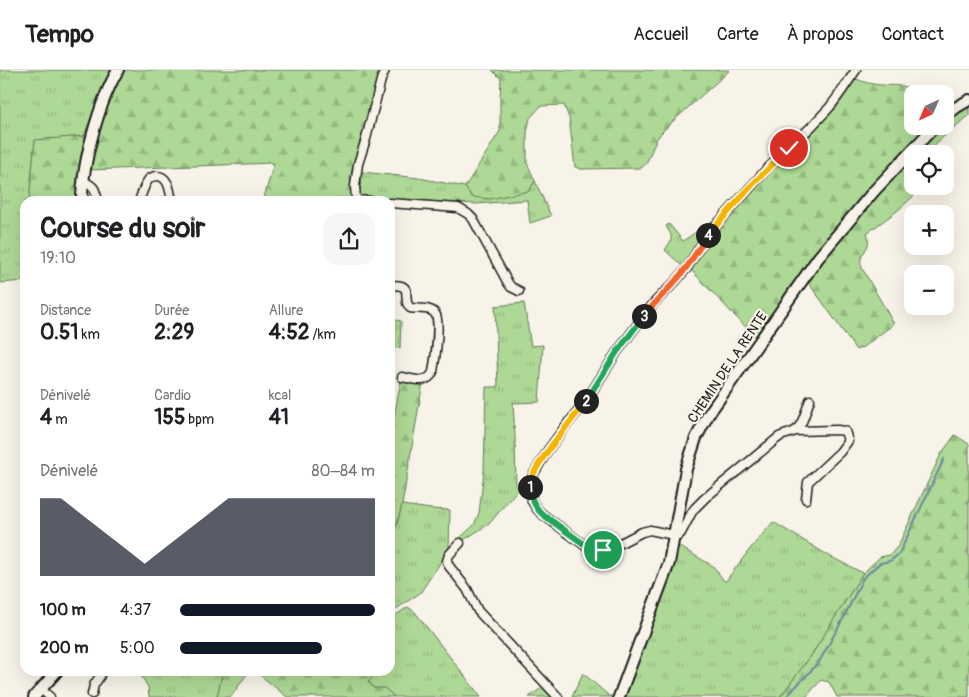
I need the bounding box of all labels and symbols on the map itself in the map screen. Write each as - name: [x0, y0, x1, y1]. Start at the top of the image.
- north arrow: [904, 85, 954, 135]
- pin: [768, 127, 810, 169]
- pin: 4: [696, 222, 720, 248]
- pin: 3: [632, 304, 656, 328]
- street label: CHEMIN DE LA RENTE: [684, 308, 771, 426]
- pin: 2: [574, 388, 598, 414]
- pin: 1: [518, 474, 542, 500]
- pin: [582, 529, 624, 571]

